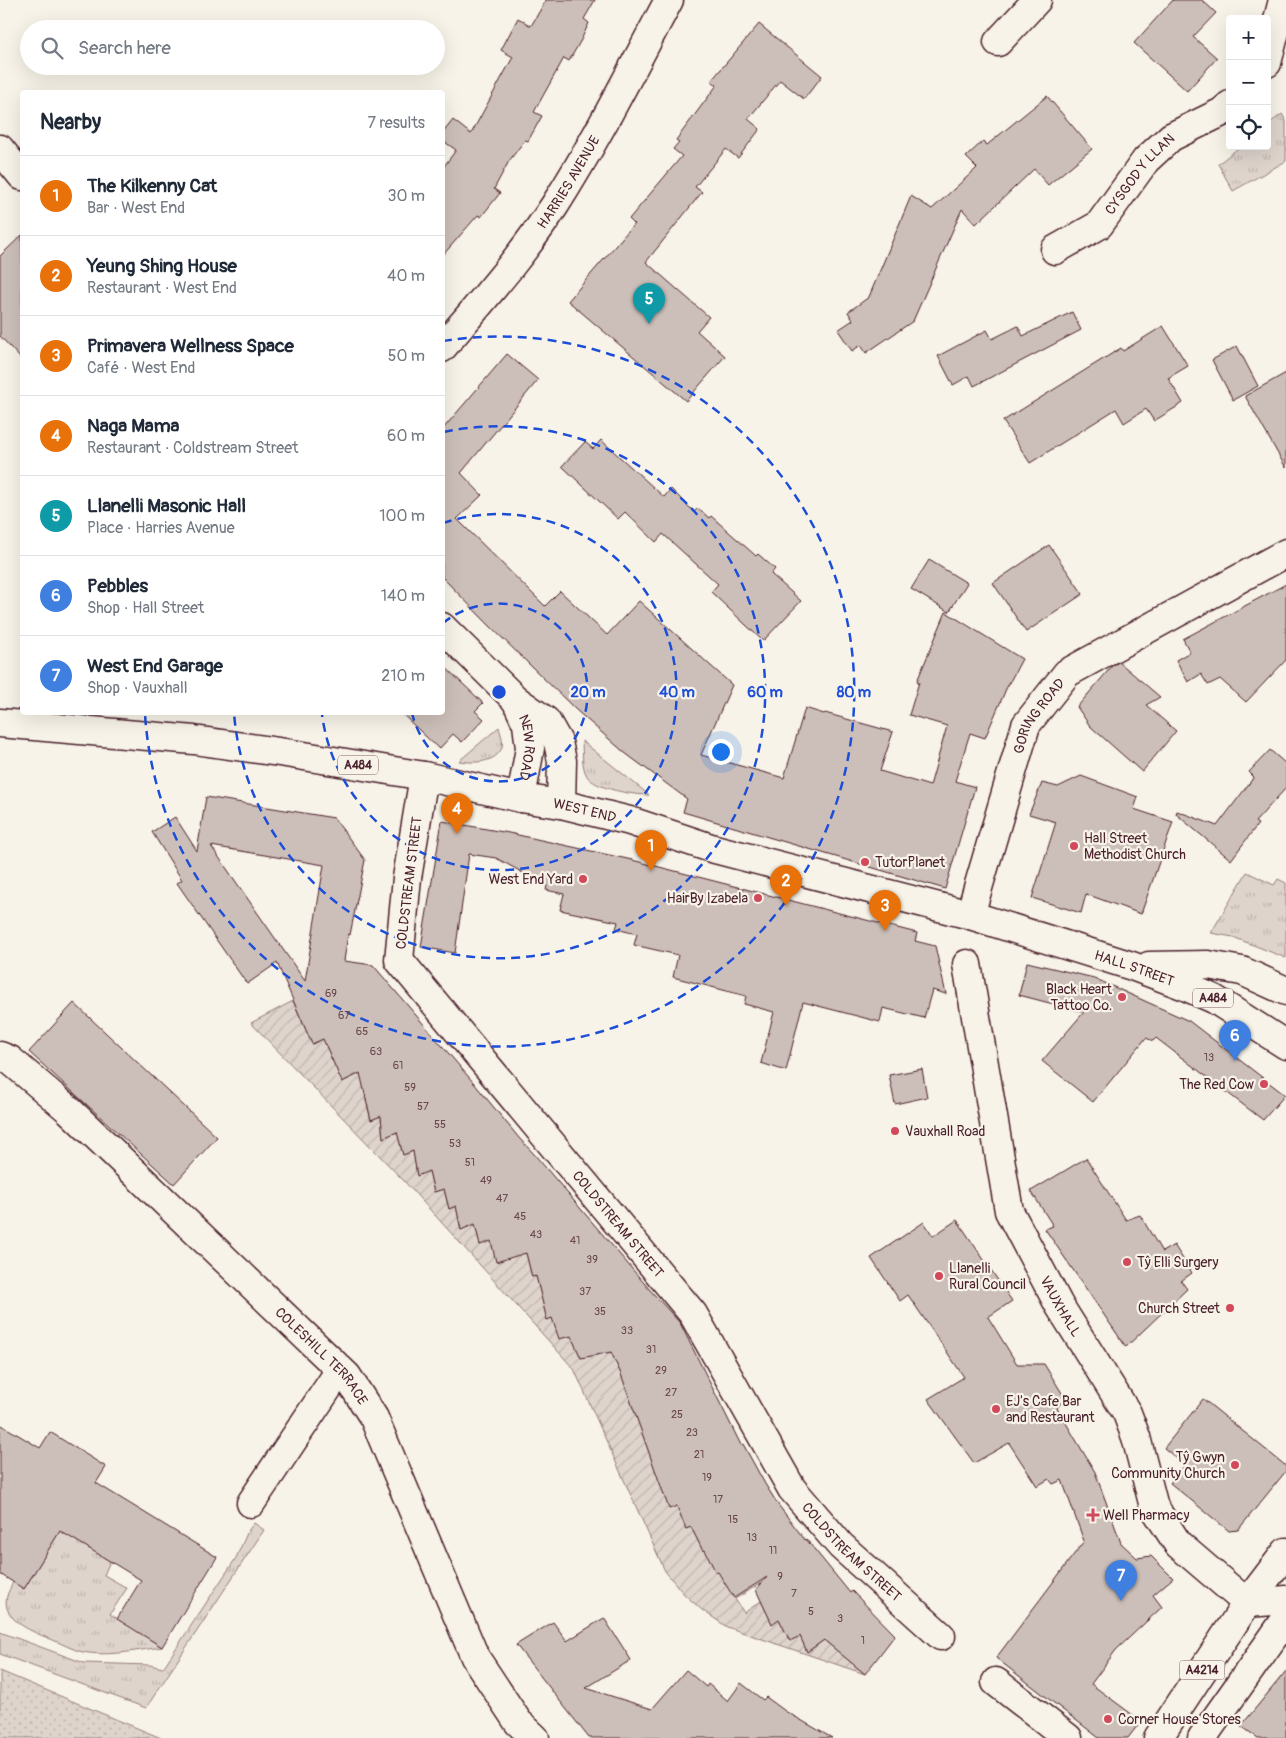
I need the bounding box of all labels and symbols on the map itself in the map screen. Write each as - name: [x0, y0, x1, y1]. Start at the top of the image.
- street label: CYSGOD Y LLAN: [1101, 130, 1178, 218]
- street label: HARRIES AVENUE: [533, 132, 603, 232]
- pin: 5: [633, 283, 665, 324]
- street label: GORING ROAD: [1009, 675, 1068, 756]
- centre of rings: [490, 683, 508, 701]
- text: 20 m: [570, 683, 606, 702]
- text: 40 m: [659, 683, 695, 702]
- text: 60 m: [747, 683, 783, 702]
- text: 80 m: [837, 683, 871, 702]
- street label: NEW ROAD: [515, 712, 539, 782]
- your location: [708, 739, 734, 765]
- road number: A484: [338, 756, 378, 774]
- pin: 4: [441, 793, 473, 834]
- street label: WEST END: [552, 794, 618, 826]
- street label: COLDSTREAM STREET: [392, 815, 426, 950]
- pin: 1: [635, 830, 667, 871]
- place label: Hall Street Methodist Church: [1084, 830, 1186, 863]
- marker: Hall Street Methodist Church: [1068, 840, 1080, 852]
- place label: TutorPlanet: [875, 854, 946, 871]
- marker: TutorPlanet: [859, 856, 871, 868]
- pin: 2: [770, 865, 802, 906]
- place label: West End Yard: [488, 871, 573, 888]
- marker: West End Yard: [577, 873, 589, 885]
- place label: HairBy Izabela: [667, 890, 748, 907]
- pin: 3: [869, 890, 901, 931]
- marker: HairBy Izabela: [752, 892, 764, 904]
- street label: HALL STREET: [1092, 946, 1177, 990]
- place label: Black Heart Tattoo Co.: [1046, 981, 1112, 1014]
- house number: 69: [325, 987, 337, 1000]
- road number: A484: [1193, 988, 1233, 1008]
- marker: Black Heart Tattoo Co.: [1116, 991, 1128, 1003]
- house number: 67: [338, 1009, 350, 1022]
- pin: 6: [1219, 1020, 1251, 1061]
- house number: 65: [356, 1025, 368, 1038]
- house number: 63: [370, 1045, 382, 1058]
- house number: 13: [1204, 1051, 1214, 1064]
- house number: 61: [393, 1059, 403, 1072]
- place label: The Red Cow: [1179, 1076, 1255, 1093]
- marker: The Red Cow: [1258, 1078, 1270, 1090]
- house number: 59: [404, 1081, 416, 1094]
- house number: 57: [417, 1100, 429, 1113]
- house number: 55: [434, 1118, 446, 1131]
- place label: Vauxhall Road: [905, 1123, 986, 1140]
- marker: Vauxhall Road: [889, 1125, 901, 1137]
- house number: 53: [449, 1137, 461, 1150]
- house number: 51: [465, 1156, 475, 1169]
- street label: COLDSTREAM STREET: [569, 1167, 668, 1281]
- house number: 49: [480, 1174, 492, 1187]
- house number: 47: [496, 1192, 508, 1205]
- house number: 45: [514, 1210, 526, 1223]
- house number: 43: [530, 1228, 542, 1241]
- house number: 41: [570, 1234, 580, 1247]
- house number: 39: [586, 1253, 598, 1266]
- place label: Tŷ Elli Surgery: [1137, 1254, 1218, 1271]
- marker: Tŷ Elli Surgery: [1121, 1256, 1133, 1268]
- place label: Llanelli Rural Council: [949, 1260, 1026, 1293]
- marker: Llanelli Rural Council: [933, 1270, 945, 1282]
- street label: VAUXHALL: [1037, 1273, 1085, 1340]
- house number: 37: [579, 1285, 591, 1298]
- place label: Church Street: [1138, 1300, 1220, 1317]
- marker: Church Street: [1224, 1302, 1236, 1314]
- street label: COLESHILL TERRACE: [272, 1303, 372, 1408]
- house number: 35: [594, 1305, 606, 1318]
- house number: 33: [621, 1324, 633, 1337]
- house number: 31: [646, 1343, 656, 1356]
- house number: 29: [655, 1364, 667, 1377]
- house number: 27: [665, 1386, 677, 1399]
- place label: EJ's Cafe Bar and Restaurant: [1006, 1393, 1095, 1426]
- marker: EJ's Cafe Bar and Restaurant: [990, 1403, 1002, 1415]
- house number: 25: [671, 1408, 683, 1421]
- house number: 23: [686, 1426, 698, 1439]
- house number: 21: [694, 1448, 704, 1461]
- place label: Tŷ Gwyn Community Church: [1111, 1449, 1225, 1482]
- marker: Tŷ Gwyn Community Church: [1229, 1459, 1241, 1471]
- house number: 19: [702, 1471, 712, 1484]
- house number: 17: [713, 1493, 723, 1506]
- street label: COLDSTREAM STREET: [799, 1499, 905, 1605]
- place label: Well Pharmacy: [1103, 1507, 1189, 1524]
- marker: Well Pharmacy: [1087, 1509, 1099, 1521]
- house number: 15: [728, 1513, 738, 1526]
- house number: 13: [747, 1531, 757, 1544]
- house number: 11: [769, 1544, 777, 1557]
- pin: 7: [1105, 1560, 1137, 1601]
- house number: 9: [777, 1570, 783, 1583]
- house number: 7: [791, 1587, 797, 1600]
- house number: 5: [808, 1605, 814, 1618]
- house number: 3: [837, 1612, 843, 1625]
- house number: 1: [861, 1634, 865, 1647]
- road number: A4214: [1180, 1660, 1224, 1680]
- place label: Corner House Stores: [1118, 1711, 1242, 1728]
- marker: Corner House Stores: [1102, 1713, 1114, 1725]

